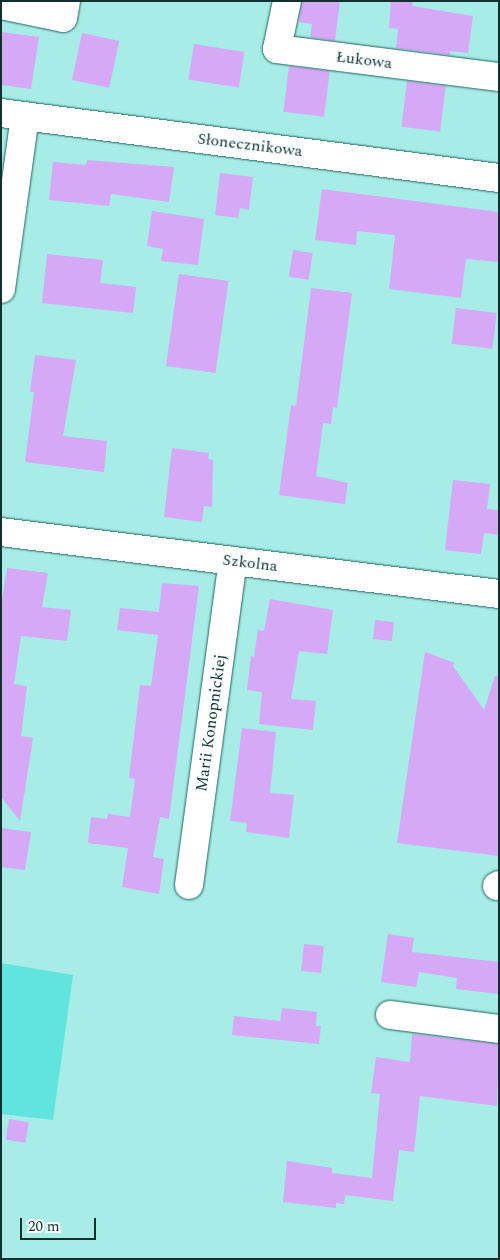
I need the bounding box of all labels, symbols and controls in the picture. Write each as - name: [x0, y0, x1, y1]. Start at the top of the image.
- street label: Łukowa: [335, 47, 393, 73]
- street label: Słonecznikowa: [196, 129, 304, 161]
- street label: Szkolna: [221, 550, 279, 576]
- street label: Marii Konopnickiej: [192, 653, 230, 793]
- scale bar: [22, 1208, 99, 1240]
- text: 20 m: [28, 1215, 60, 1238]

